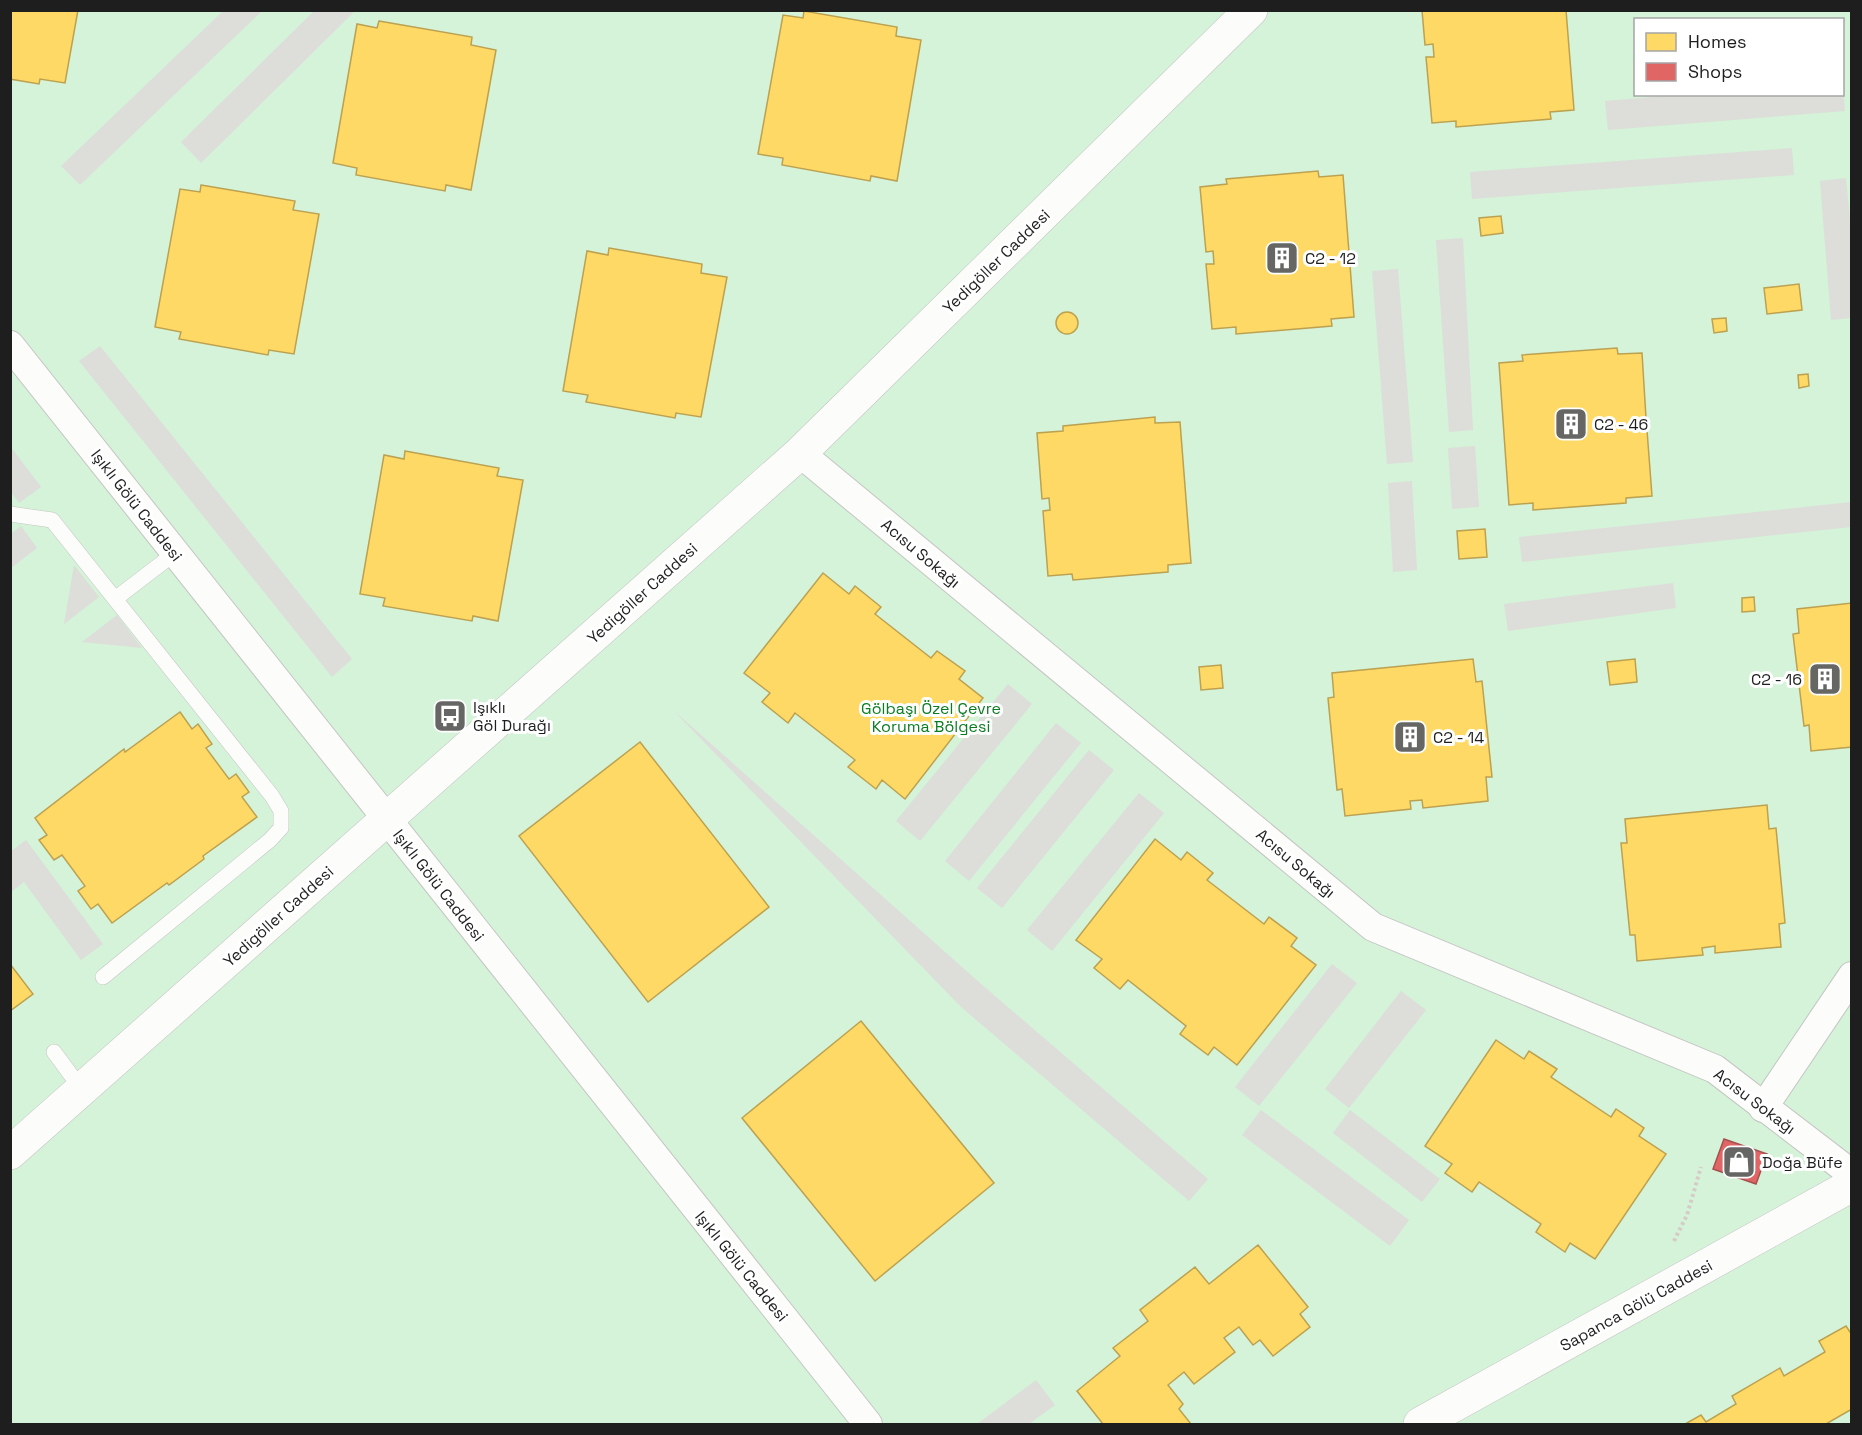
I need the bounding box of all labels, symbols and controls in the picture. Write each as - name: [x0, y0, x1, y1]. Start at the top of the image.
- legend: [1634, 18, 1844, 96]
- text: Homes: [1688, 30, 1747, 53]
- text: Shops: [1688, 60, 1742, 83]
- street label: Yedigöller Caddesi: [938, 205, 1054, 318]
- building icon: C2 - 12: [1264, 240, 1300, 276]
- place label: C2 - 12: [1305, 248, 1356, 269]
- building icon: C2 - 46: [1553, 406, 1589, 442]
- place label: C2 - 46: [1594, 414, 1648, 435]
- street label: Işıklı Gölü Caddesi: [86, 445, 187, 566]
- street label: Acısu Sokağı: [877, 514, 965, 593]
- street label: Yedigöller Caddesi: [583, 538, 702, 648]
- building icon: C2 - 16: [1807, 661, 1843, 697]
- place label: C2 - 16: [1751, 669, 1802, 690]
- place label: Işıklı Göl Durağı: [473, 697, 551, 736]
- bus stop icon: Işıklı Göl Durağı: [432, 698, 468, 734]
- park label: Gölbaşı Özel Çevre Koruma Bölgesi: [861, 698, 1001, 737]
- building icon: C2 - 14: [1392, 719, 1428, 755]
- place label: C2 - 14: [1433, 727, 1484, 748]
- street label: Acısu Sokağı: [1252, 824, 1340, 903]
- street label: Işıklı Gölü Caddesi: [388, 825, 489, 946]
- street label: Yedigöller Caddesi: [219, 861, 338, 971]
- street label: Acısu Sokağı: [1710, 1064, 1800, 1139]
- shop icon: Doğa Büfe: [1721, 1144, 1757, 1180]
- place label: Doğa Büfe: [1762, 1152, 1843, 1173]
- street label: Işıklı Gölü Caddesi: [690, 1207, 793, 1326]
- street label: Sapanca Gölü Caddesi: [1556, 1255, 1716, 1356]

